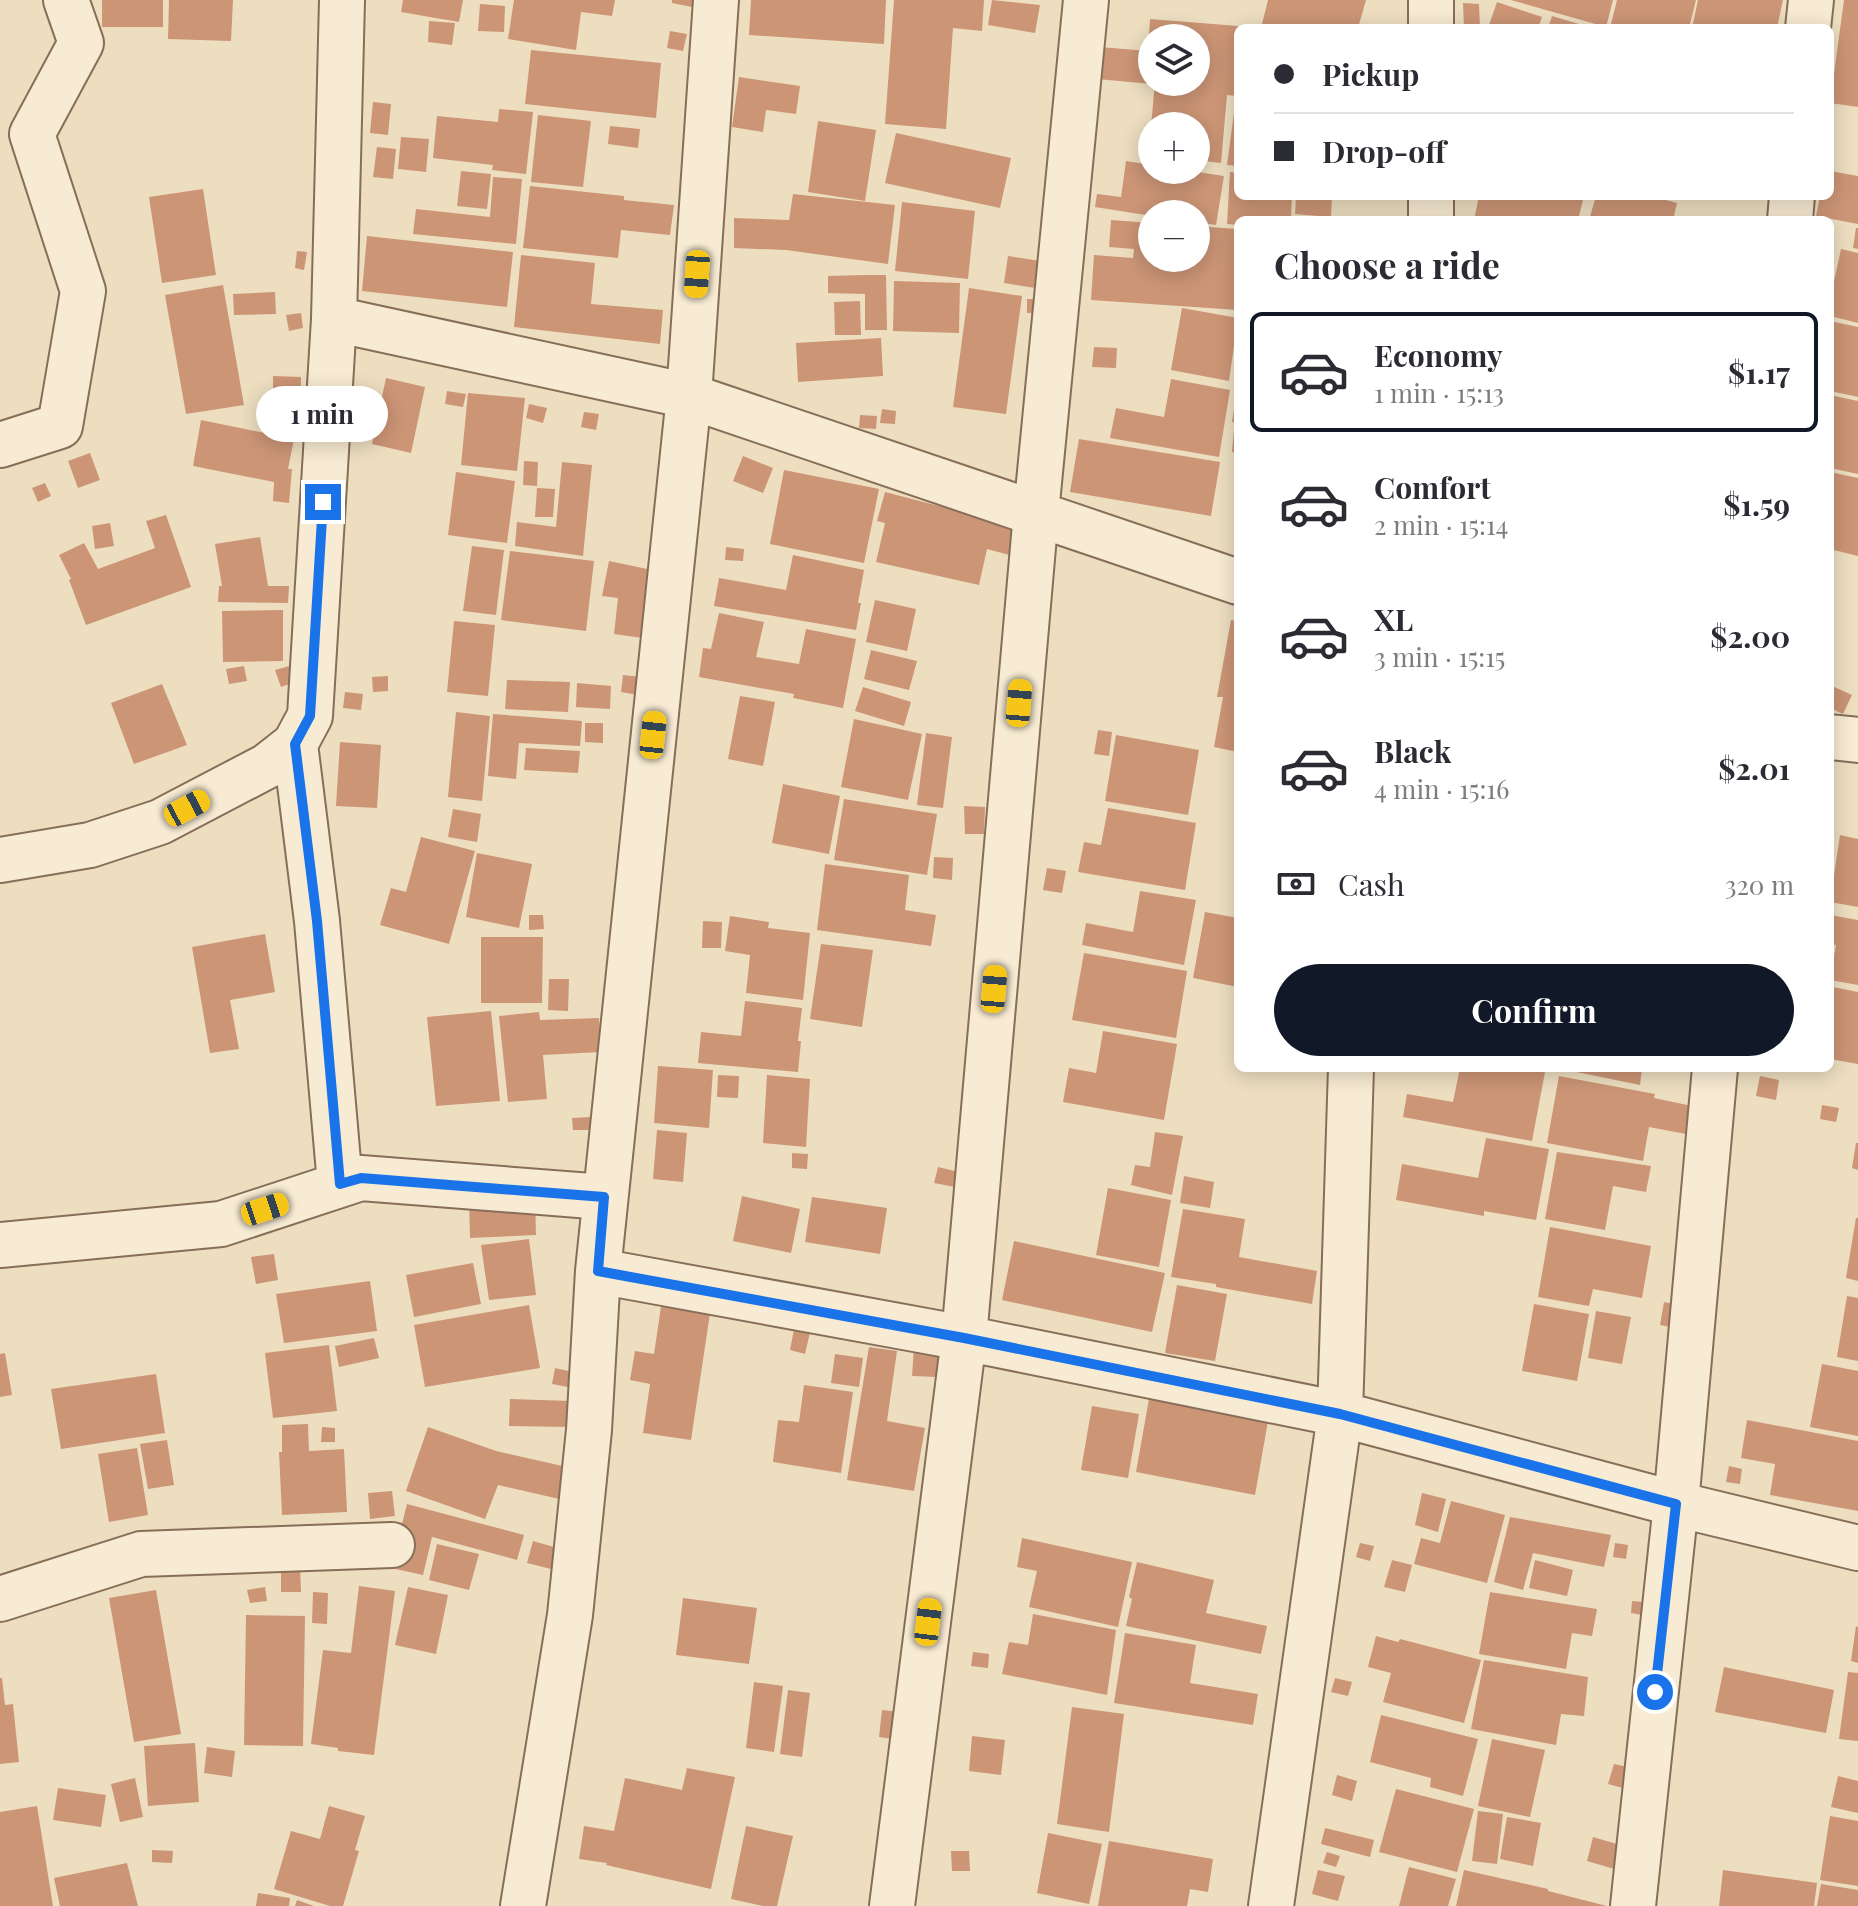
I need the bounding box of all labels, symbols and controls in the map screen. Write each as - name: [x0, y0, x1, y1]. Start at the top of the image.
- map controls: [1138, 24, 1210, 272]
- button: layers: [1138, 24, 1210, 96]
- text: Pickup: [1322, 54, 1419, 94]
- button: +: [1138, 112, 1210, 184]
- text: Drop-off: [1322, 131, 1446, 171]
- button: −: [1138, 200, 1210, 272]
- text: Choose a ride: [1274, 240, 1500, 288]
- car: [683, 249, 711, 299]
- text: Economy: [1374, 335, 1503, 375]
- icon: car: [1278, 336, 1350, 408]
- text: $1.17: [1728, 352, 1790, 392]
- text: 1 min · 15:13: [1374, 375, 1504, 410]
- callout: 1 min: [257, 386, 389, 442]
- text: 1 min: [290, 396, 354, 431]
- text: Comfort: [1374, 467, 1491, 507]
- icon: car: [1278, 468, 1350, 540]
- route end: [305, 484, 341, 520]
- text: $1.59: [1723, 484, 1790, 524]
- text: 2 min · 15:14: [1374, 507, 1508, 542]
- text: XL: [1374, 599, 1413, 639]
- icon: car: [1278, 600, 1350, 672]
- text: $2.00: [1710, 616, 1790, 656]
- text: 3 min · 15:15: [1374, 639, 1505, 674]
- car: [1005, 678, 1033, 728]
- car: [639, 710, 667, 760]
- text: Black: [1374, 731, 1451, 771]
- icon: car: [1278, 732, 1350, 804]
- text: $2.01: [1718, 748, 1790, 788]
- text: 4 min · 15:16: [1374, 771, 1509, 806]
- car: [160, 786, 214, 830]
- icon: cash: [1274, 862, 1318, 906]
- text: Cash: [1338, 864, 1405, 904]
- text: 320 m: [1725, 867, 1794, 902]
- car: [980, 964, 1008, 1014]
- button: Confirm: [1274, 964, 1794, 1056]
- car: [238, 1190, 292, 1228]
- car: [913, 1597, 943, 1647]
- route start: [1637, 1674, 1673, 1710]

